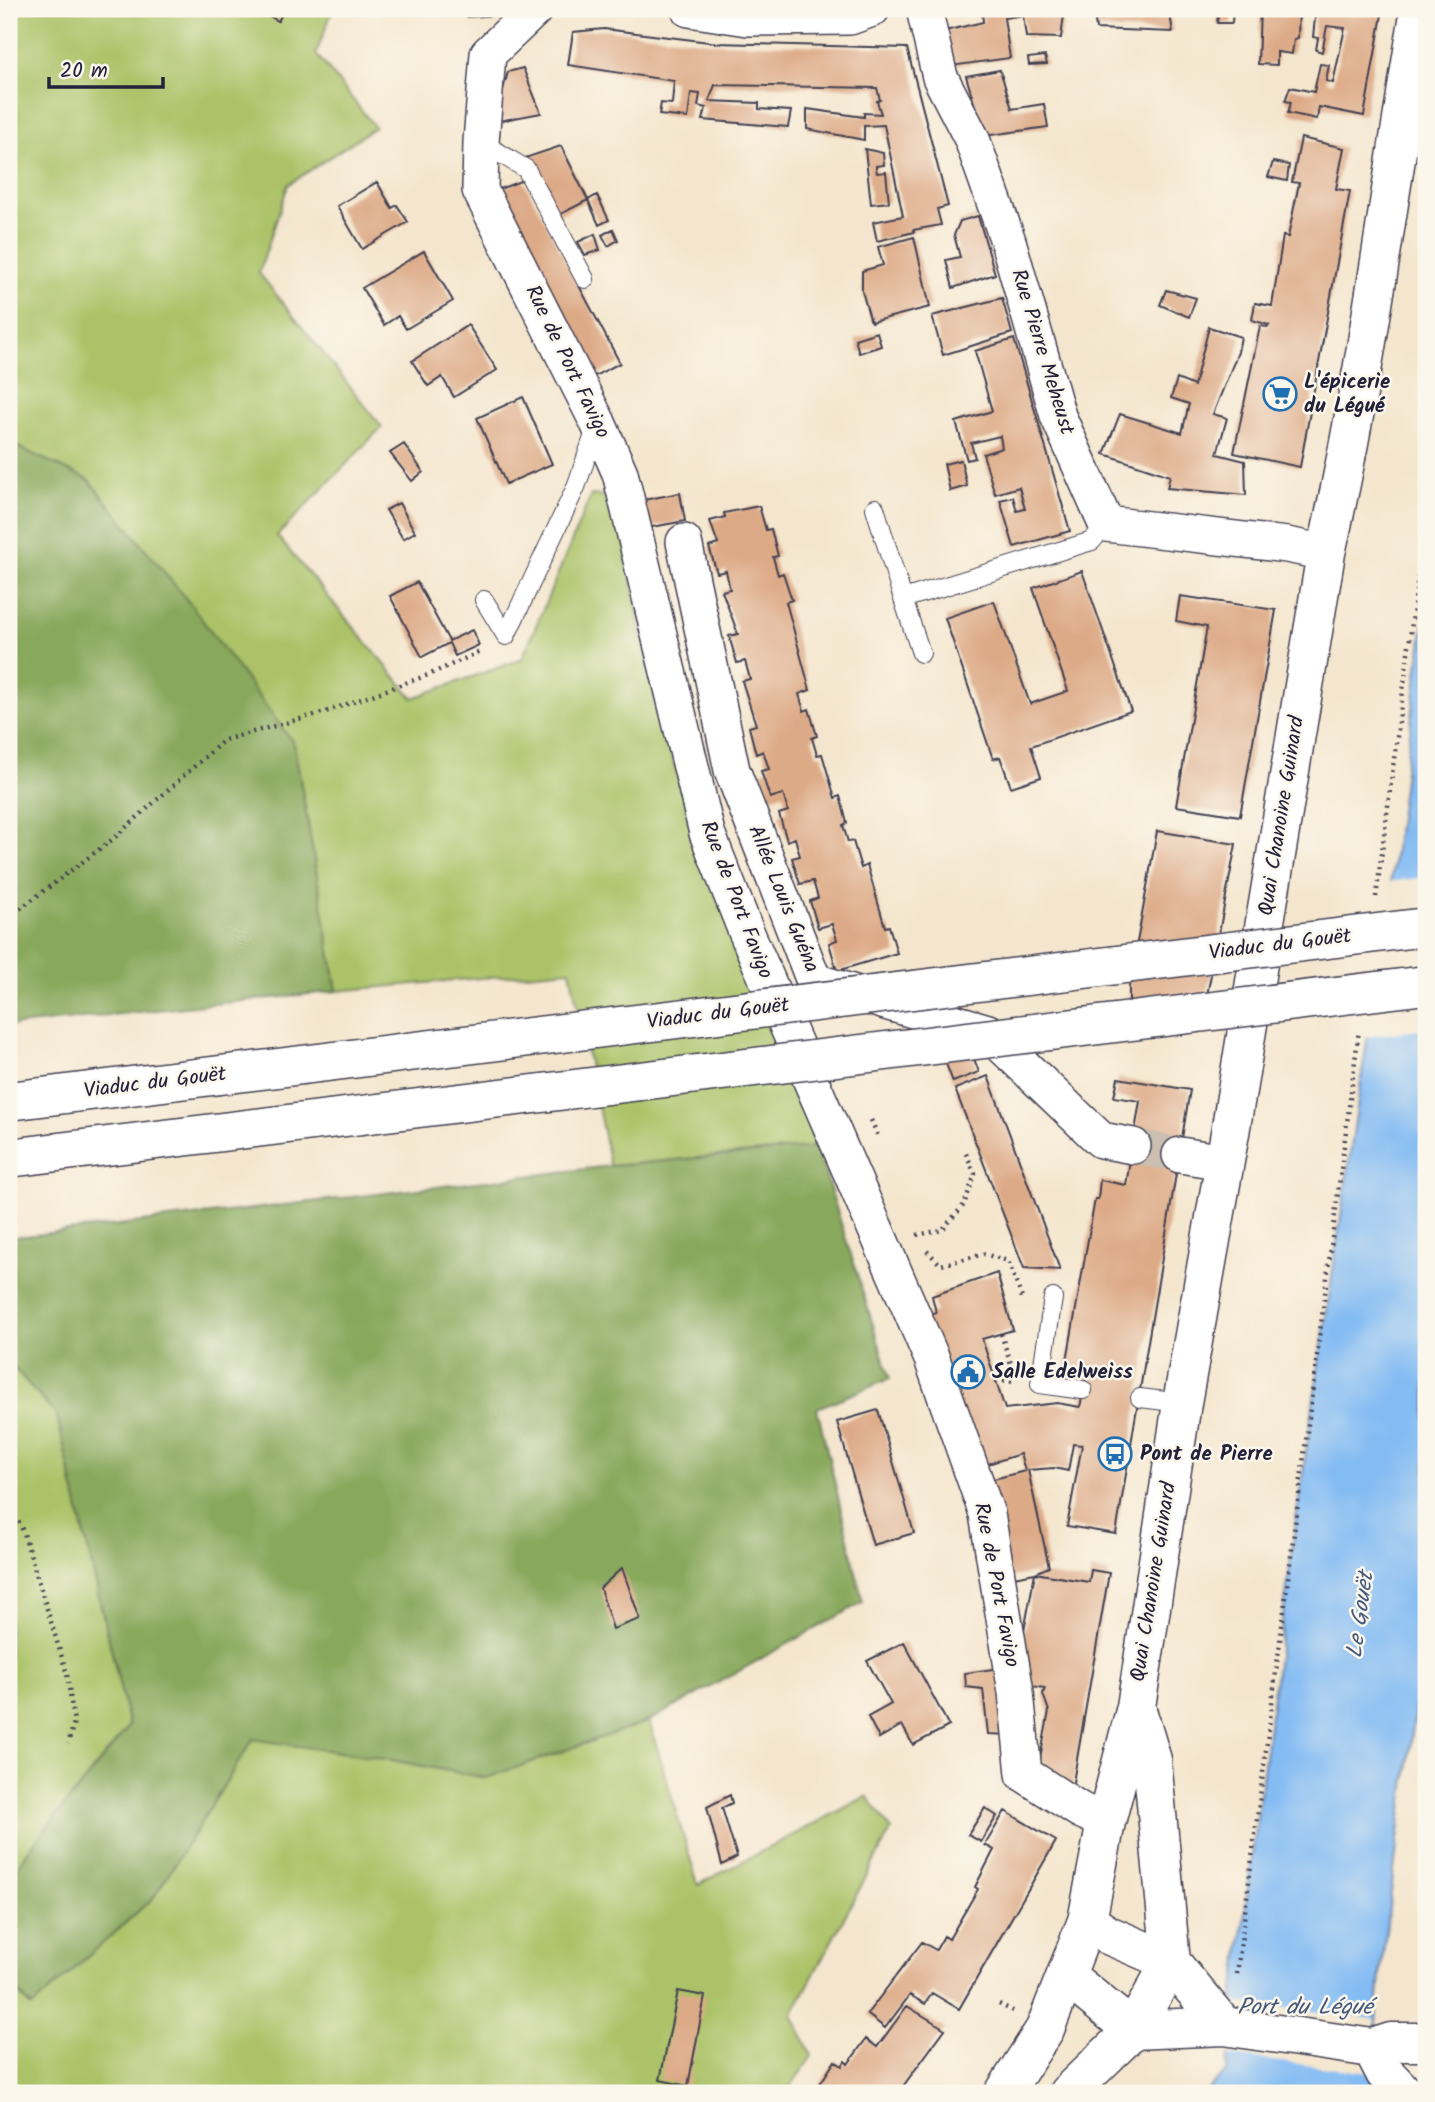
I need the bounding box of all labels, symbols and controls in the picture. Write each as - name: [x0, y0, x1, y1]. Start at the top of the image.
- scale bar: [49, 46, 163, 90]
- text: 20 m: [60, 55, 108, 88]
- street label: Rue Pierre Meheust: [1001, 265, 1083, 440]
- street label: Rue de Port Favigo: [516, 280, 618, 444]
- place label: L'épicerie du Légué: [1304, 366, 1390, 423]
- supermarket icon: L'épicerie du Légué: [1261, 375, 1299, 413]
- street label: Quai Chanoine Guinard: [1250, 713, 1314, 918]
- street label: Rue de Port Favigo: [691, 816, 781, 984]
- street label: Allée Louis Guéna: [738, 820, 828, 978]
- street label: Viaduc du Gouët: [1207, 920, 1354, 970]
- street label: Viaduc du Gouët: [645, 989, 792, 1039]
- street label: Viaduc du Gouët: [82, 1058, 229, 1108]
- public building icon: Salle Edelweiss: [949, 1353, 987, 1391]
- place label: Salle Edelweiss: [992, 1356, 1133, 1389]
- bus stop icon: Pont de Pierre: [1096, 1435, 1134, 1473]
- place label: Pont de Pierre: [1140, 1438, 1273, 1471]
- street label: Quai Chanoine Guinard: [1122, 1479, 1186, 1684]
- street label: Rue de Port Favigo: [964, 1500, 1028, 1670]
- water label: Le Gouët: [1337, 1566, 1385, 1660]
- water label: Port du Légué: [1237, 1990, 1377, 2026]

